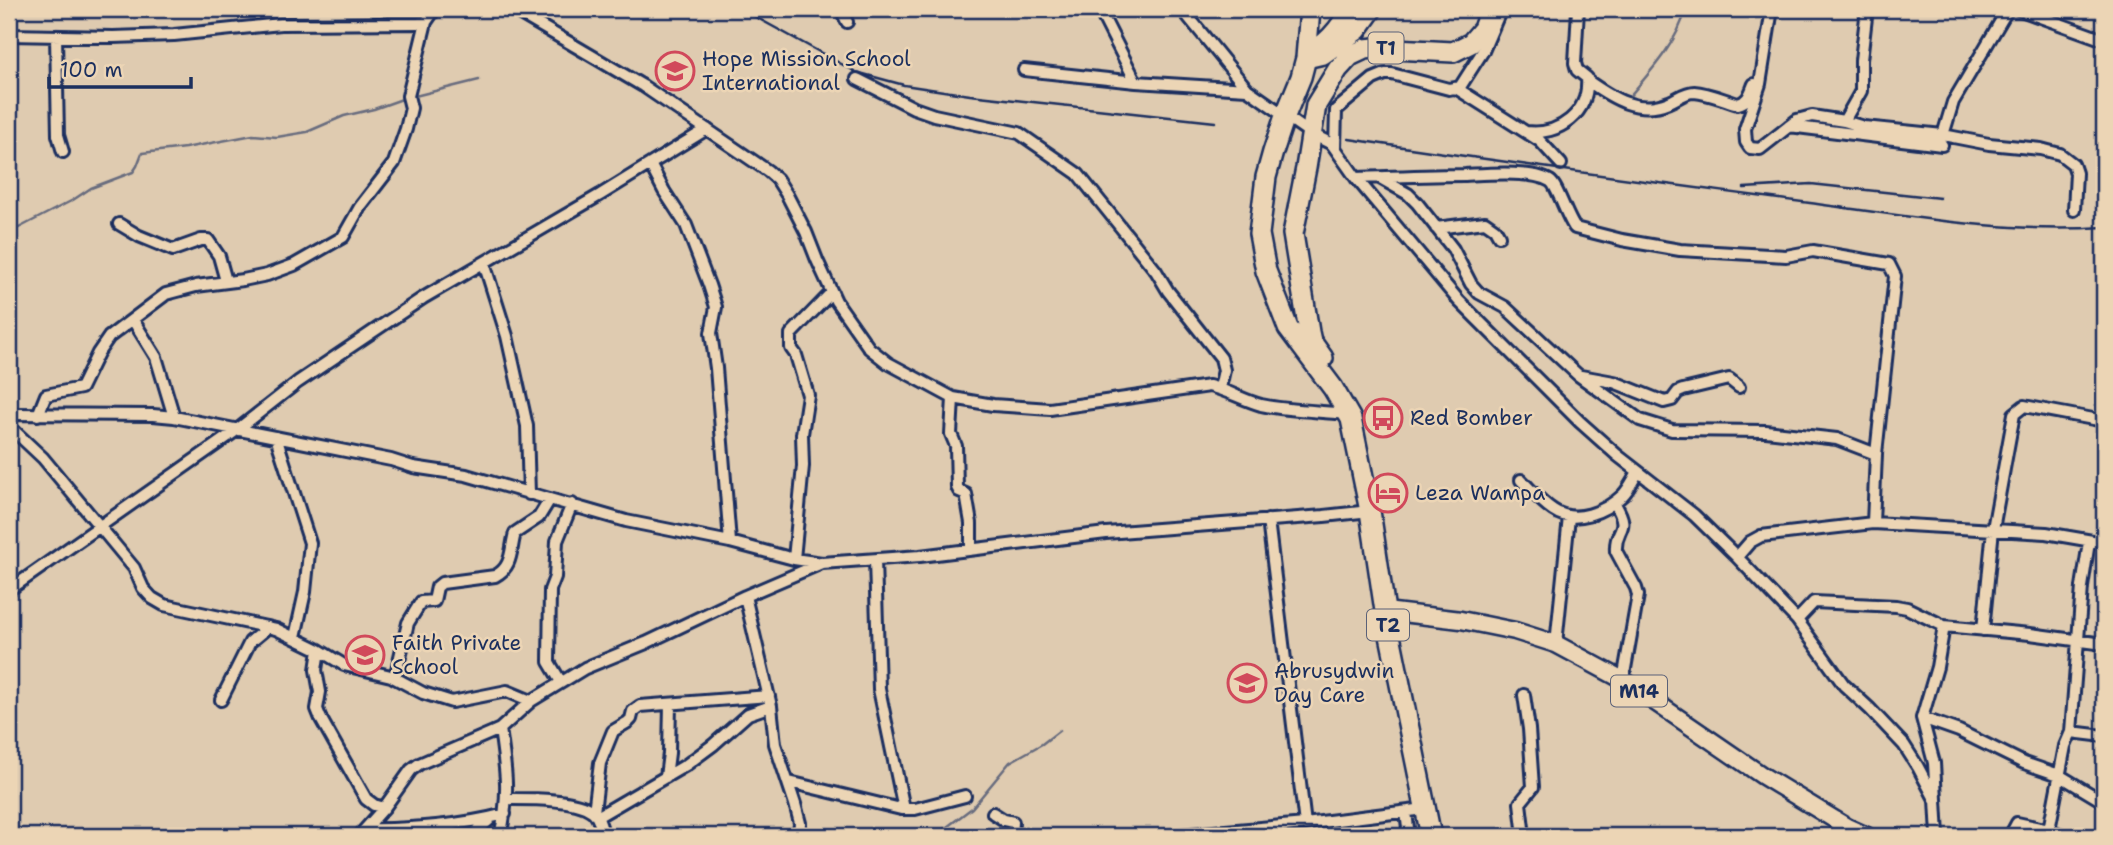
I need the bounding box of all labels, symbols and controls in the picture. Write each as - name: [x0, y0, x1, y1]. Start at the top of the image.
- road number: T1: [1368, 32, 1404, 64]
- place label: Hope Mission School International: [702, 45, 911, 97]
- scale bar: [49, 46, 191, 90]
- school or university icon: Hope Mission School International: [654, 50, 696, 92]
- text: 100 m: [60, 56, 123, 84]
- bus stop icon: Red Bomber: [1362, 397, 1404, 439]
- place label: Red Bomber: [1410, 404, 1533, 432]
- hotel icon: Leza Wampa: [1367, 472, 1409, 514]
- place label: Leza Wampa: [1415, 479, 1545, 507]
- road number: T2: [1367, 610, 1409, 640]
- place label: Faith Private School: [392, 629, 521, 681]
- school or university icon: Faith Private School: [344, 634, 386, 676]
- place label: Abrusydwin Day Care: [1274, 657, 1394, 709]
- school or university icon: Abrusydwin Day Care: [1226, 662, 1268, 704]
- road number: M14: [1611, 676, 1667, 706]

